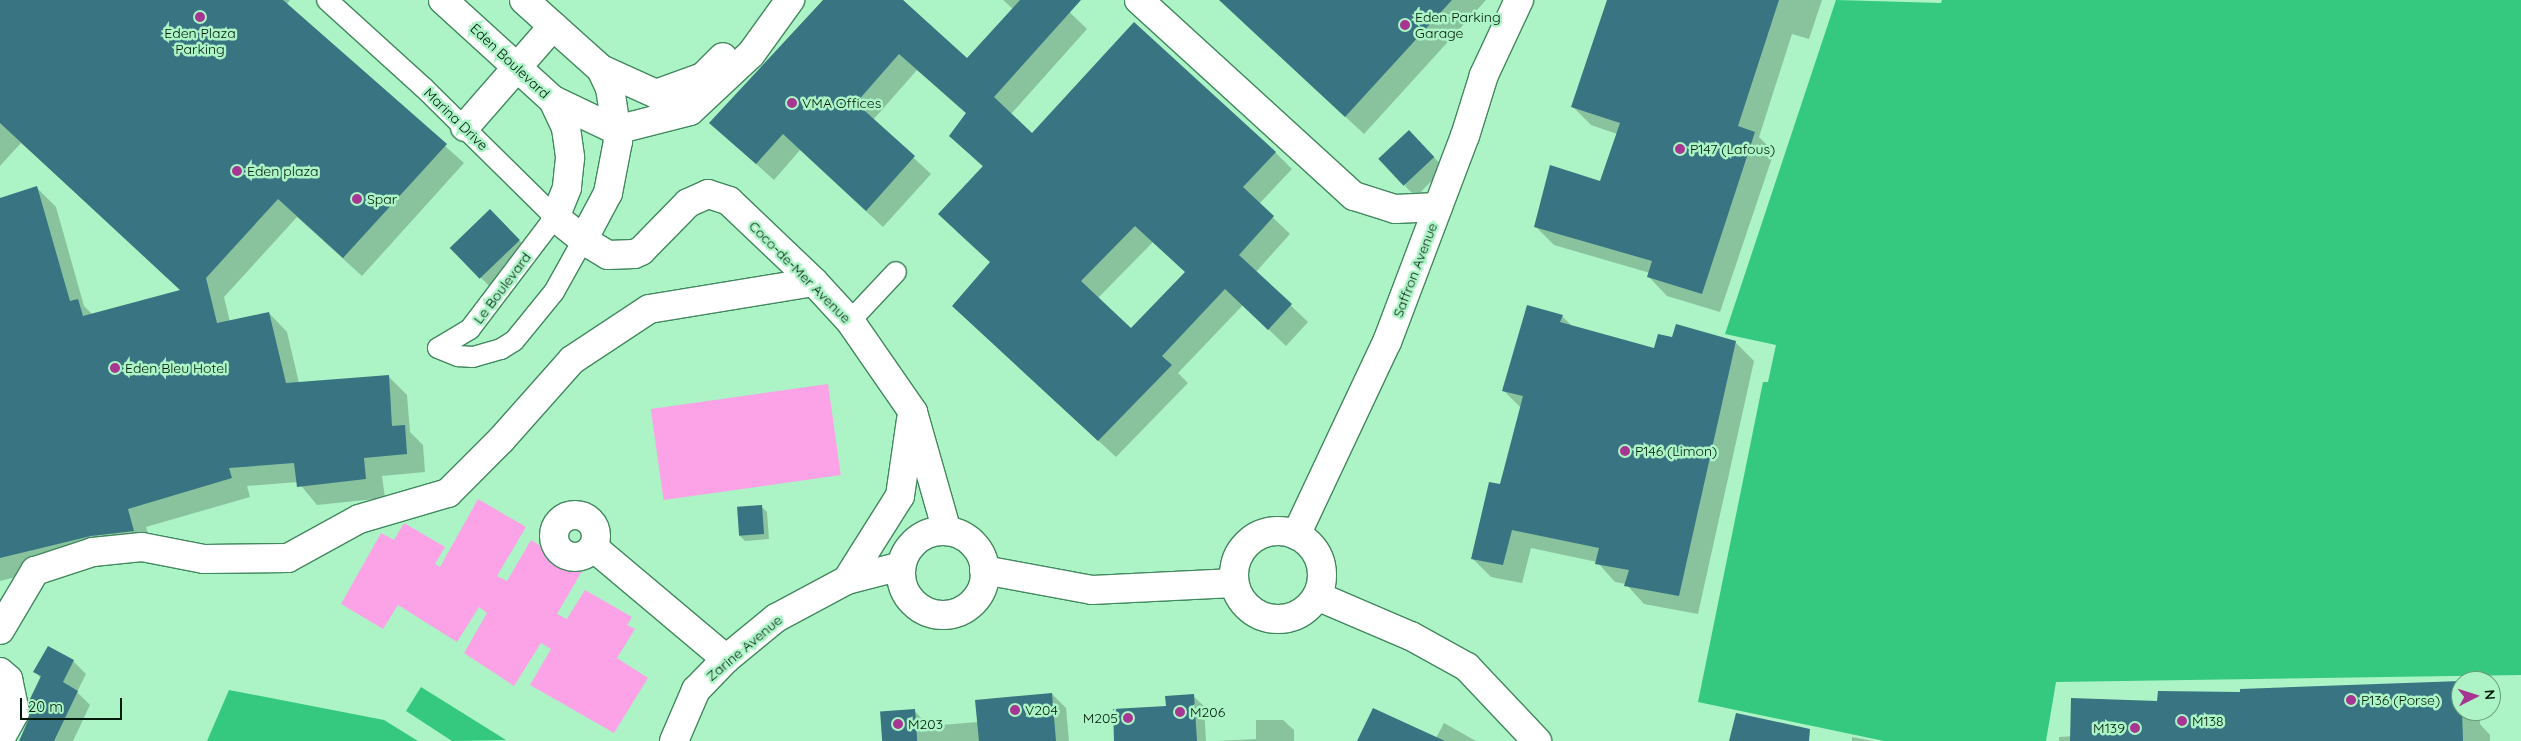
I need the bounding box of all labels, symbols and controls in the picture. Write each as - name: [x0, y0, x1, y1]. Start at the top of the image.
- place label: Eden Parking Garage: [1415, 9, 1501, 41]
- marker: Eden Plaza Parking: [194, 11, 206, 23]
- marker: Eden Parking Garage: [1399, 19, 1411, 31]
- street label: Eden Boulevard: [467, 20, 553, 102]
- place label: Eden Plaza Parking: [164, 25, 236, 58]
- street label: Marina Drive: [420, 84, 492, 154]
- place label: VMA Offices: [802, 95, 881, 111]
- marker: VMA Offices: [786, 97, 798, 109]
- place label: P147 (Lafous): [1690, 141, 1775, 157]
- marker: P147 (Lafous): [1674, 143, 1686, 155]
- place label: Eden plaza: [247, 163, 319, 179]
- marker: Eden plaza: [231, 165, 243, 177]
- place label: Spar: [367, 191, 397, 207]
- marker: Spar: [351, 193, 363, 205]
- street label: Coco-de-Mer Avenue: [746, 218, 854, 326]
- street label: Saffron Avenue: [1389, 220, 1441, 320]
- street label: Le Boulevard: [470, 249, 534, 327]
- place label: Eden Bleu Hotel: [125, 360, 227, 376]
- marker: Eden Bleu Hotel: [109, 362, 121, 374]
- place label: P146 (Limon): [1635, 443, 1717, 459]
- marker: P146 (Limon): [1619, 445, 1631, 457]
- street label: Zarine Avenue: [703, 611, 785, 685]
- north arrow: [2451, 671, 2501, 721]
- scale bar: [22, 688, 125, 720]
- text: N: [2481, 689, 2499, 701]
- place label: P136 (Porse): [2361, 692, 2440, 708]
- marker: P136 (Porse): [2345, 694, 2357, 706]
- text: 20 m: [28, 697, 63, 716]
- place label: V204: [1025, 702, 1058, 718]
- marker: V204: [1009, 704, 1021, 716]
- place label: M206: [1190, 704, 1225, 720]
- marker: M206: [1174, 706, 1186, 718]
- place label: M205: [1083, 710, 1118, 726]
- marker: M205: [1122, 712, 1134, 724]
- place label: M138: [2192, 713, 2224, 729]
- marker: M138: [2176, 715, 2188, 727]
- place label: M203: [908, 716, 943, 732]
- marker: M203: [892, 718, 904, 730]
- place label: M139: [2093, 720, 2125, 736]
- marker: M139: [2129, 722, 2141, 734]

